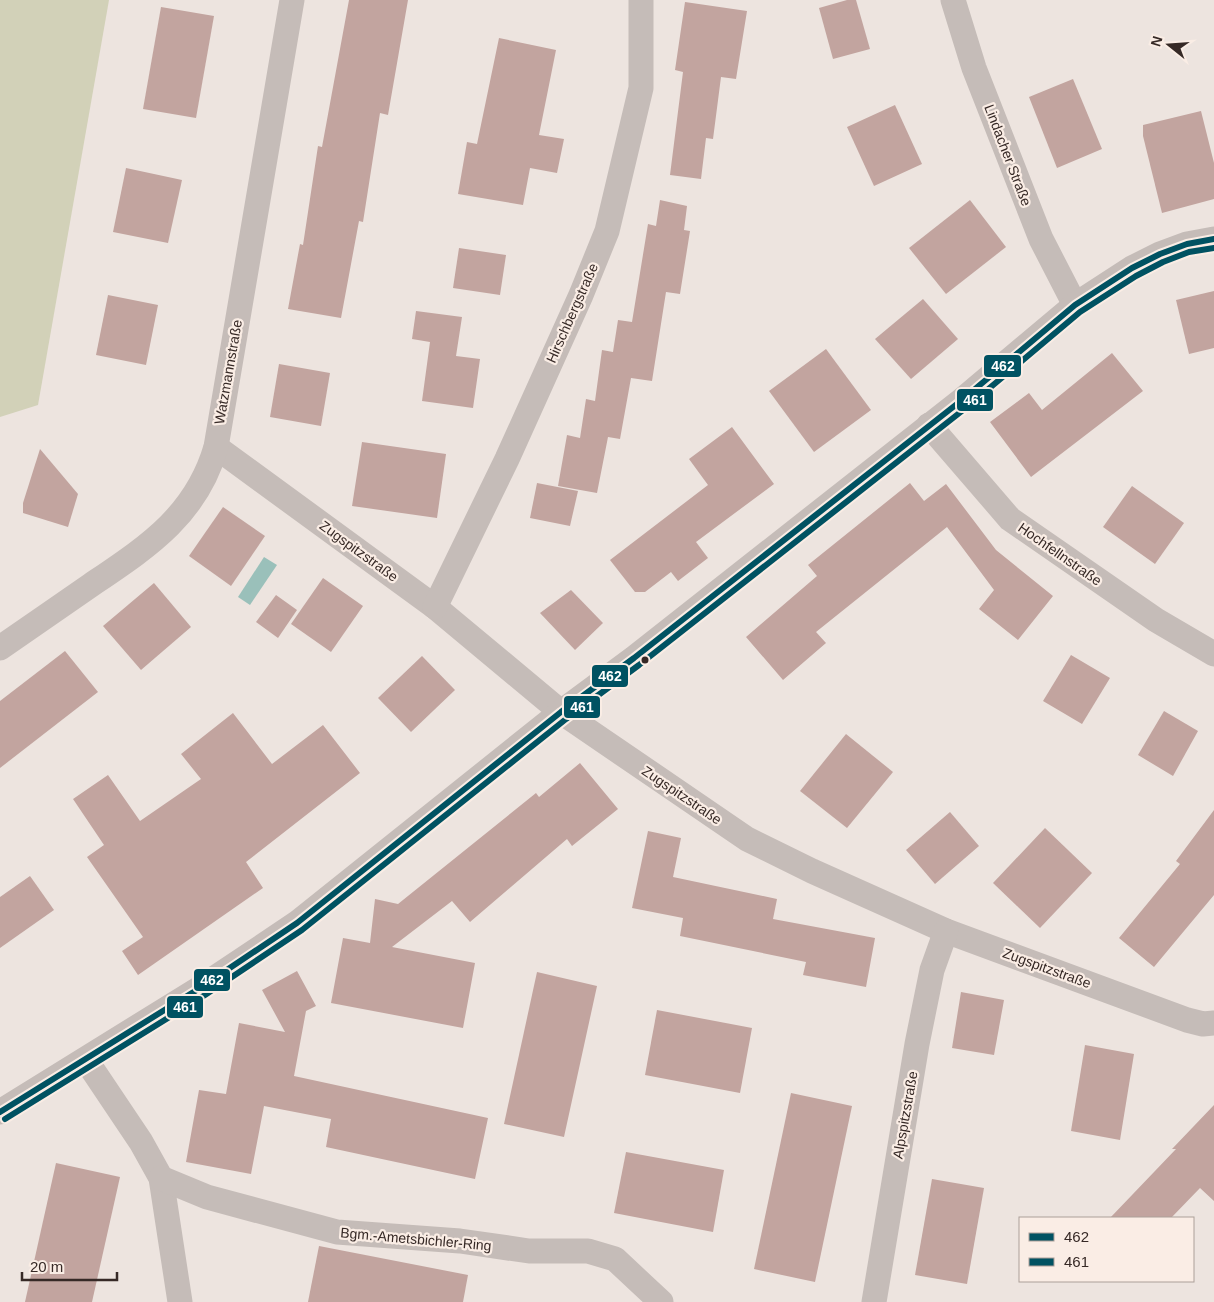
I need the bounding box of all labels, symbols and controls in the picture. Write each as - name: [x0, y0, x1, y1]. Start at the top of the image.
- north arrow: [1144, 20, 1194, 70]
- text: N: [1147, 34, 1166, 48]
- street label: Lindacher Straße: [981, 102, 1035, 208]
- street label: Hirschbergstraße: [543, 261, 601, 365]
- street label: Watzmannstraße: [211, 318, 245, 426]
- line badge: 462: [983, 354, 1022, 378]
- text: 462: [991, 358, 1015, 374]
- line badge: 461: [956, 388, 994, 412]
- text: 461: [963, 392, 987, 408]
- street label: Zugspitzstraße: [317, 517, 401, 585]
- street label: Hochfellnstraße: [1015, 519, 1105, 589]
- unlabelled marker: [640, 655, 650, 665]
- line badge: 462: [591, 664, 629, 688]
- text: 462: [598, 668, 622, 684]
- line badge: 461: [563, 695, 601, 719]
- text: 461: [570, 699, 594, 715]
- street label: Zugspitzstraße: [639, 762, 725, 828]
- street label: Zugspitzstraße: [1001, 945, 1093, 991]
- line badge: 462: [193, 968, 231, 992]
- text: 462: [200, 972, 224, 988]
- line badge: 461: [166, 995, 204, 1019]
- text: 461: [173, 999, 197, 1015]
- street label: Alpspitzstraße: [889, 1070, 921, 1160]
- legend: [1019, 1217, 1194, 1282]
- street label: Bgm.-Ametsbichler-Ring: [340, 1224, 492, 1254]
- text: 462: [1064, 1228, 1089, 1245]
- scale bar: [22, 1250, 118, 1282]
- text: 461: [1064, 1253, 1089, 1270]
- text: 20 m: [30, 1258, 63, 1275]

